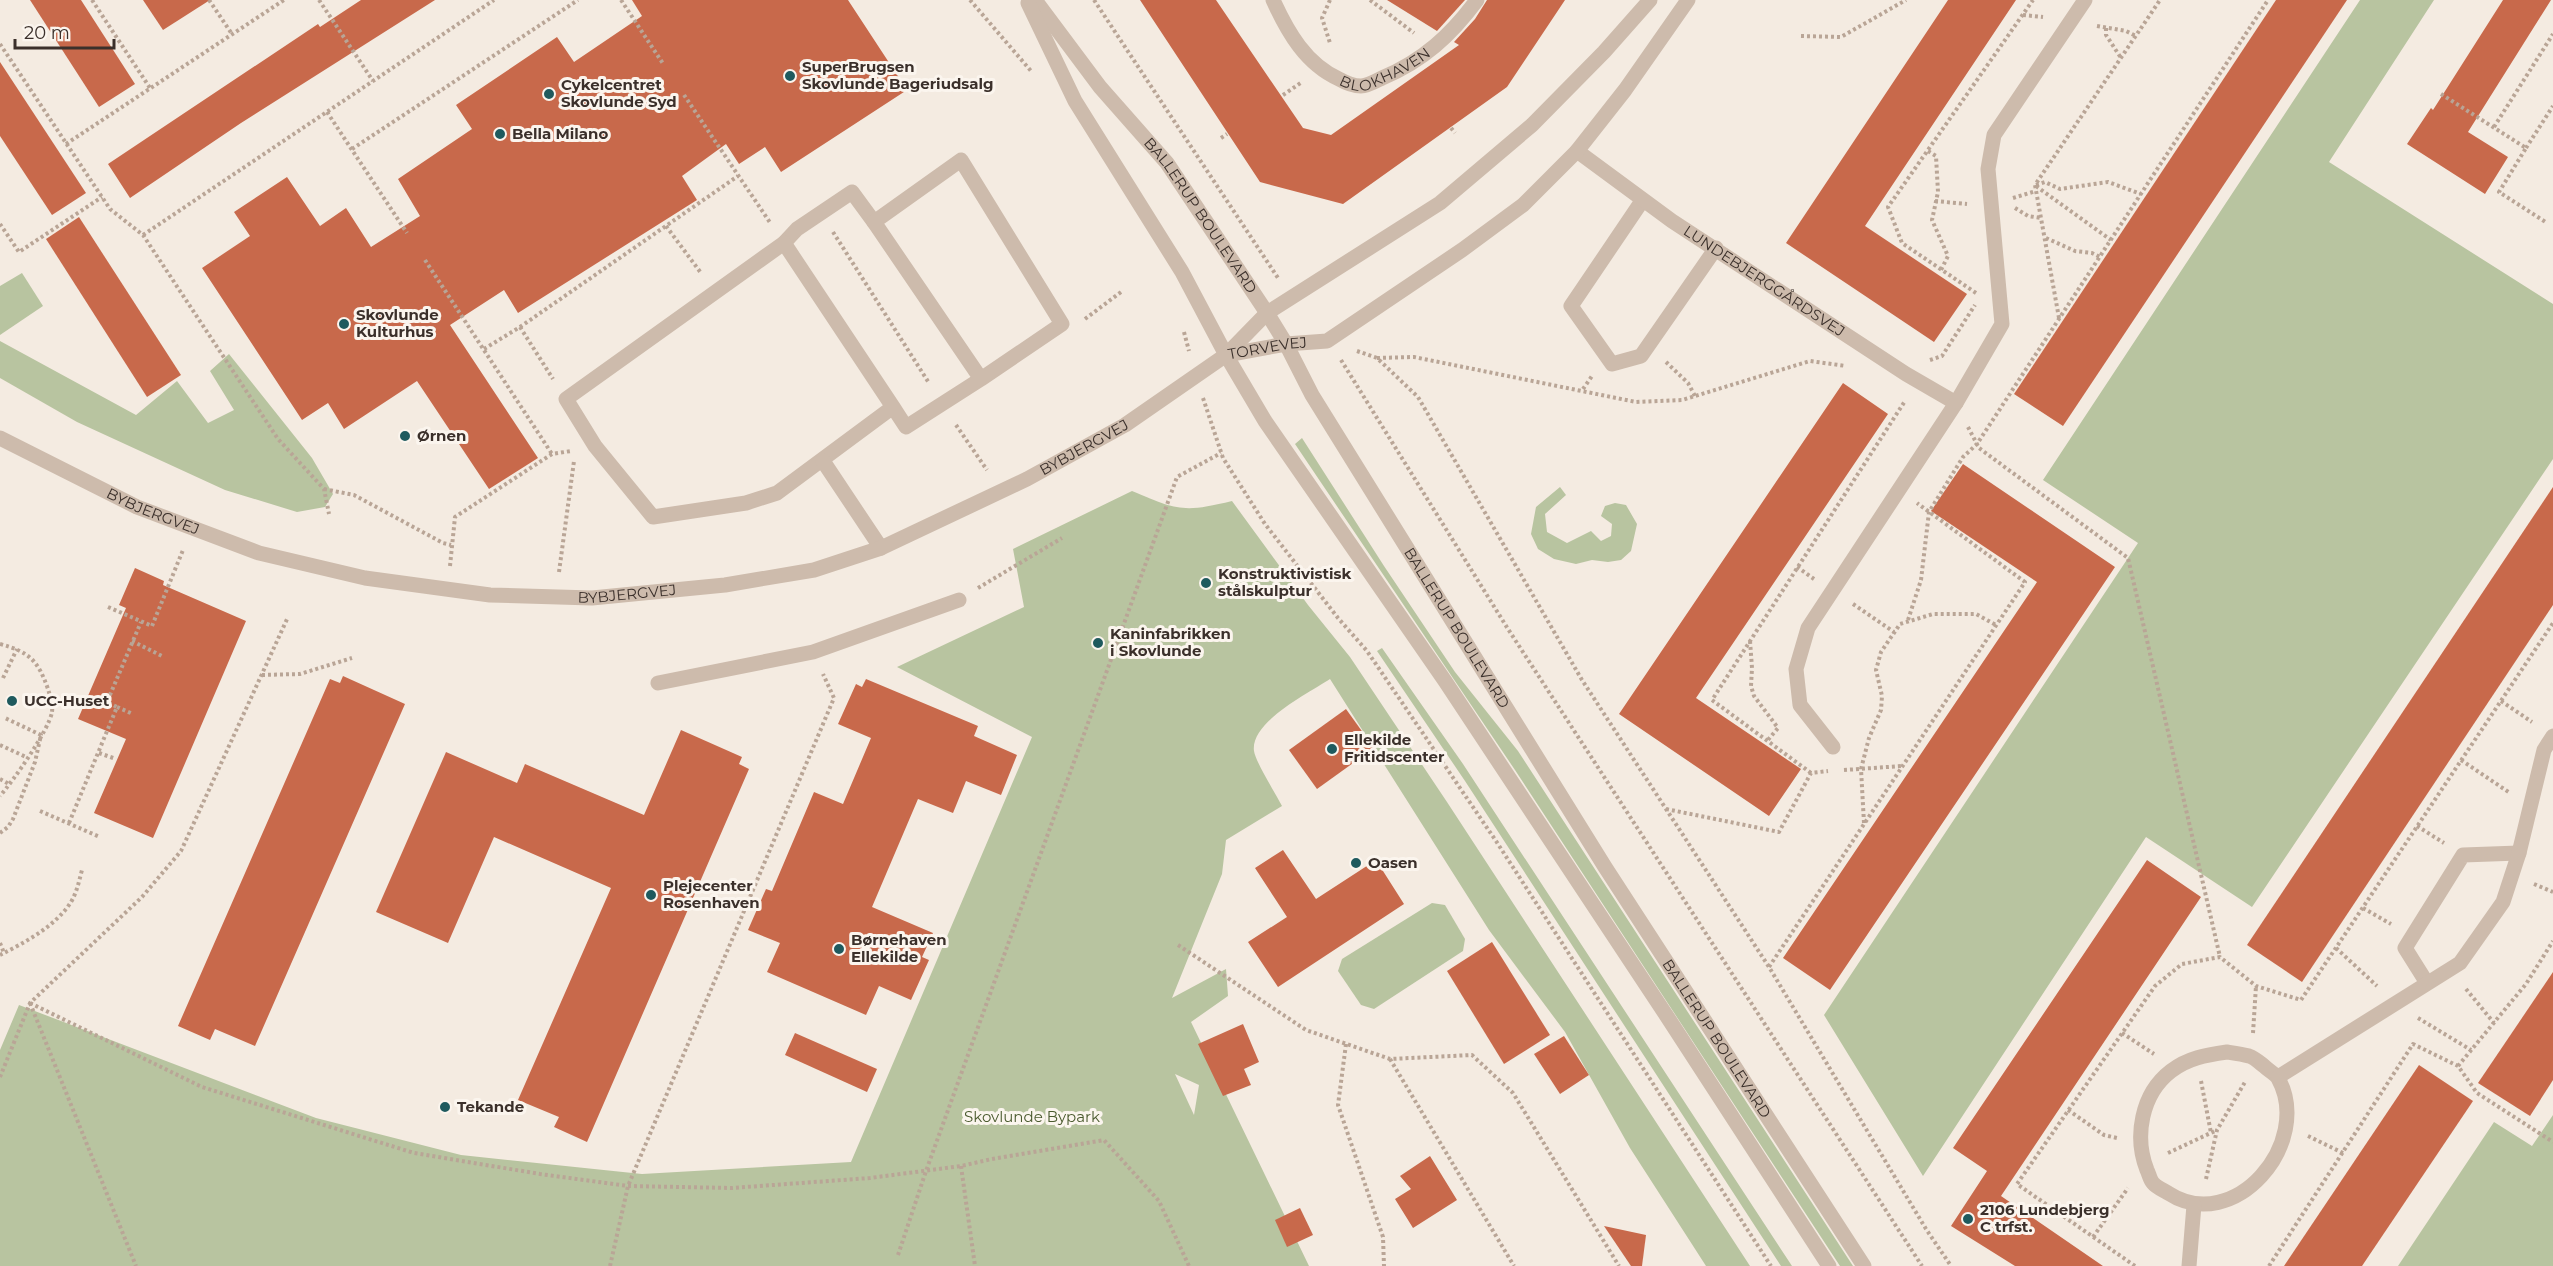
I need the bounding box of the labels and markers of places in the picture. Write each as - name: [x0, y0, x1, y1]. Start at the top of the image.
- place label: SuperBrugsen Skovlunde Bageriudsalg: [802, 57, 994, 93]
- marker: SuperBrugsen Skovlunde Bageriudsalg: [783, 69, 797, 83]
- place label: Cykelcentret Skovlunde Syd: [561, 75, 677, 111]
- marker: Cykelcentret Skovlunde Syd: [542, 87, 556, 101]
- place label: Bella Milano: [512, 124, 609, 143]
- marker: Bella Milano: [493, 127, 507, 141]
- place label: Skovlunde Kulturhus: [356, 305, 439, 341]
- marker: Skovlunde Kulturhus: [337, 317, 351, 331]
- place label: Ørnen: [417, 426, 466, 445]
- marker: Ørnen: [398, 429, 412, 443]
- place label: Konstruktivistisk stålskulptur: [1218, 564, 1352, 600]
- marker: Konstruktivistisk stålskulptur: [1199, 576, 1213, 590]
- place label: Kaninfabrikken i Skovlunde: [1110, 624, 1231, 660]
- marker: Kaninfabrikken i Skovlunde: [1091, 636, 1105, 650]
- place label: UCC-Huset: [24, 691, 110, 710]
- marker: UCC-Huset: [5, 694, 19, 708]
- place label: Ellekilde Fritidscenter: [1344, 730, 1445, 766]
- marker: Ellekilde Fritidscenter: [1325, 742, 1339, 756]
- place label: Oasen: [1368, 853, 1418, 872]
- marker: Oasen: [1349, 856, 1363, 870]
- place label: Plejecenter Rosenhaven: [663, 876, 760, 912]
- marker: Plejecenter Rosenhaven: [644, 888, 658, 902]
- place label: Børnehaven Ellekilde: [851, 930, 947, 966]
- marker: Børnehaven Ellekilde: [832, 942, 846, 956]
- place label: Tekande: [457, 1097, 524, 1116]
- marker: Tekande: [438, 1100, 452, 1114]
- place label: 2106 Lundebjerg C trfst.: [1980, 1200, 2109, 1236]
- marker: 2106 Lundebjerg C trfst.: [1961, 1212, 1975, 1226]

